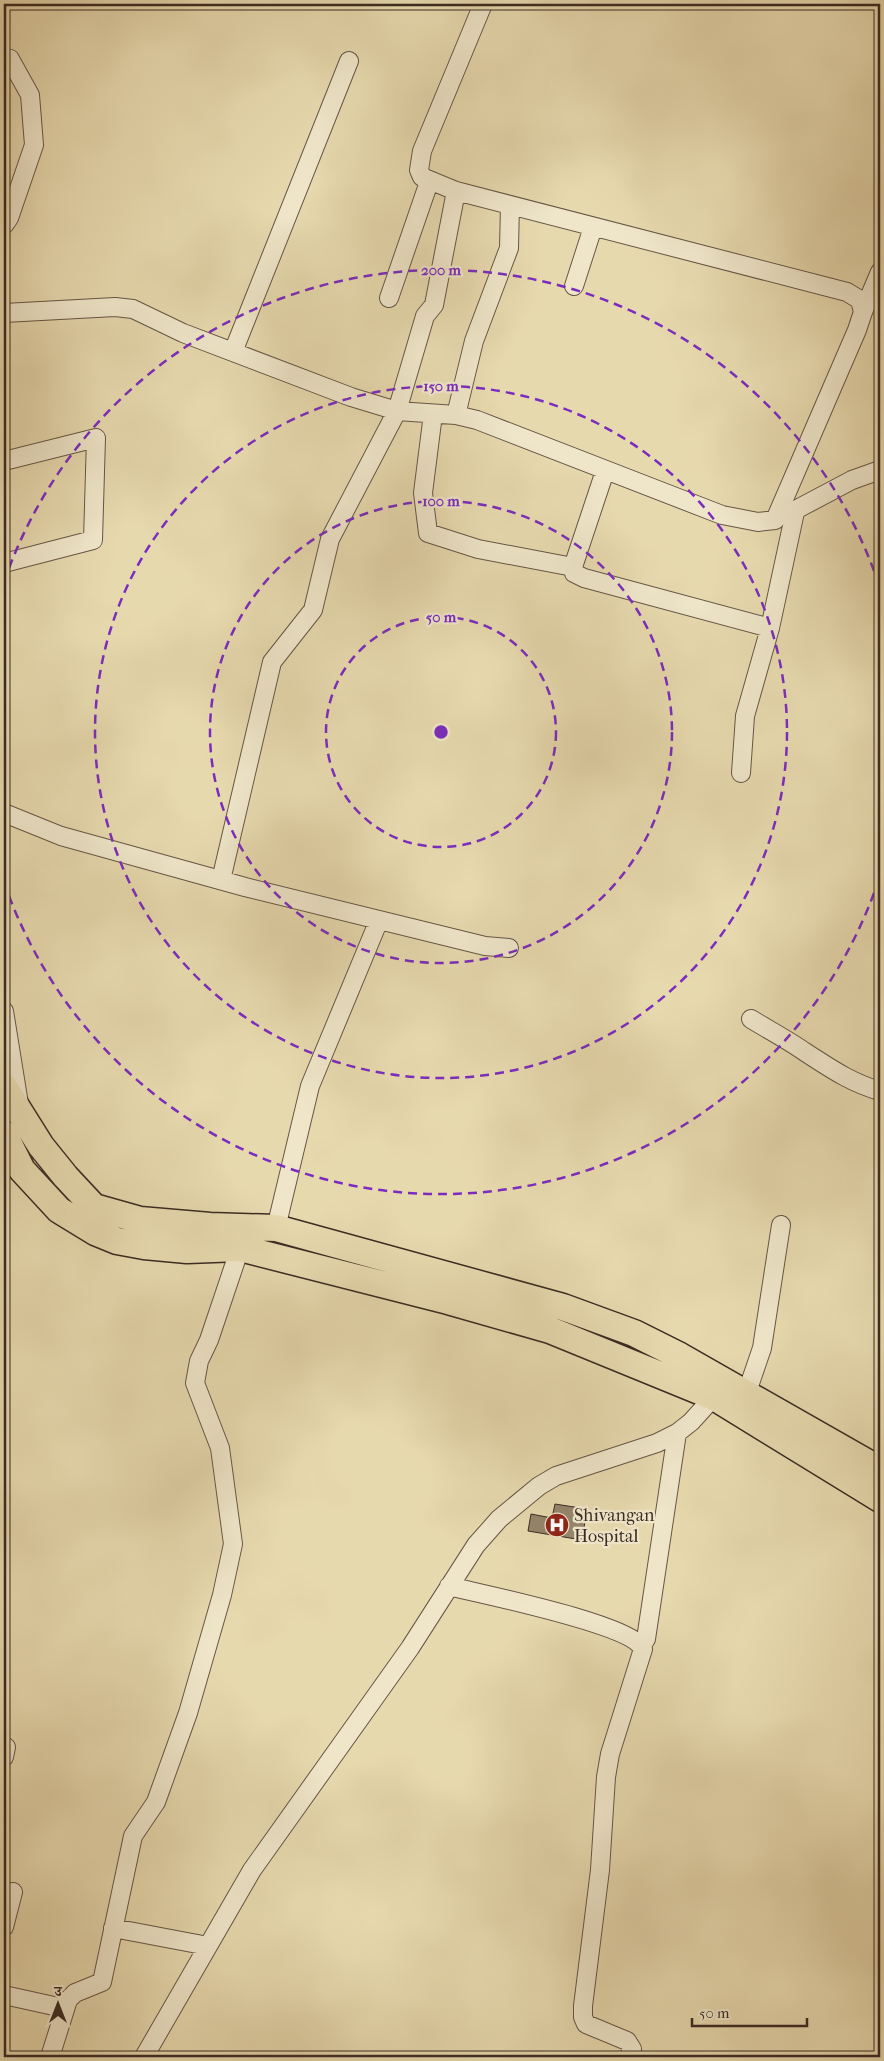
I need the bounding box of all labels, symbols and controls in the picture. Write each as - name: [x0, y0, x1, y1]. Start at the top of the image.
- text: 200 m: [421, 261, 461, 279]
- text: 150 m: [423, 377, 459, 395]
- text: 100 m: [422, 492, 460, 510]
- text: 50 m: [426, 608, 457, 626]
- centre of rings: [432, 723, 450, 741]
- place label: Shivangan Hospital: [574, 1505, 655, 1547]
- hospital icon: Shivangan Hospital: [544, 1512, 570, 1538]
- north arrow: [32, 1978, 82, 2028]
- text: उ: [53, 1983, 62, 2000]
- scale bar: [692, 1996, 806, 2028]
- text: 50 m: [699, 2004, 730, 2022]

